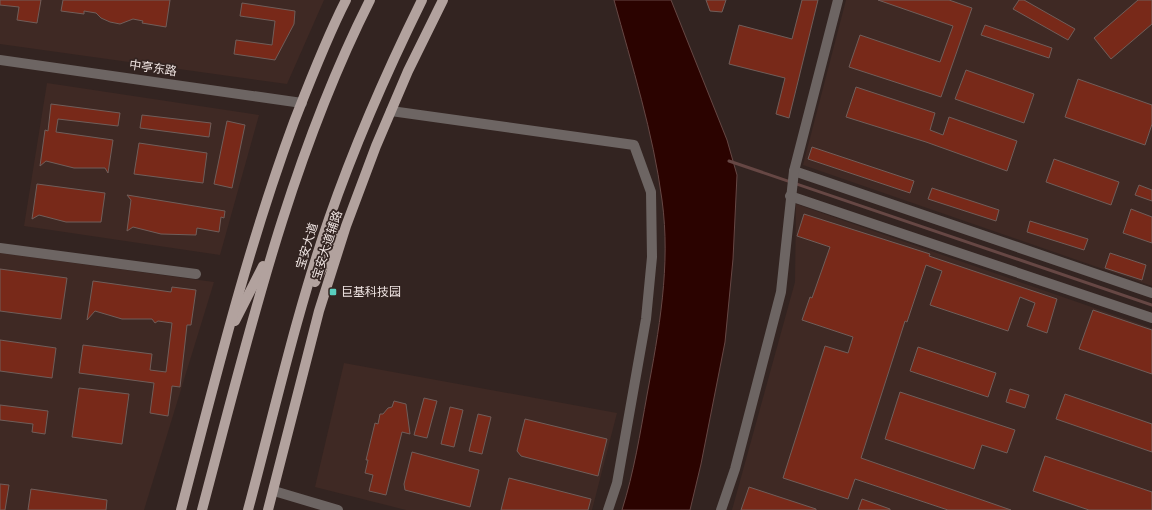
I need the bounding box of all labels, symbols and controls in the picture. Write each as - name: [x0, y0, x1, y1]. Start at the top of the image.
- street label: 中亭东路: [128, 58, 178, 78]
- street label: 宝安大道辅路: [309, 209, 345, 281]
- street label: 宝安大道: [293, 221, 321, 271]
- place label: 巨基科技园: [341, 285, 401, 299]
- marker: 巨基科技园: [328, 287, 338, 297]

